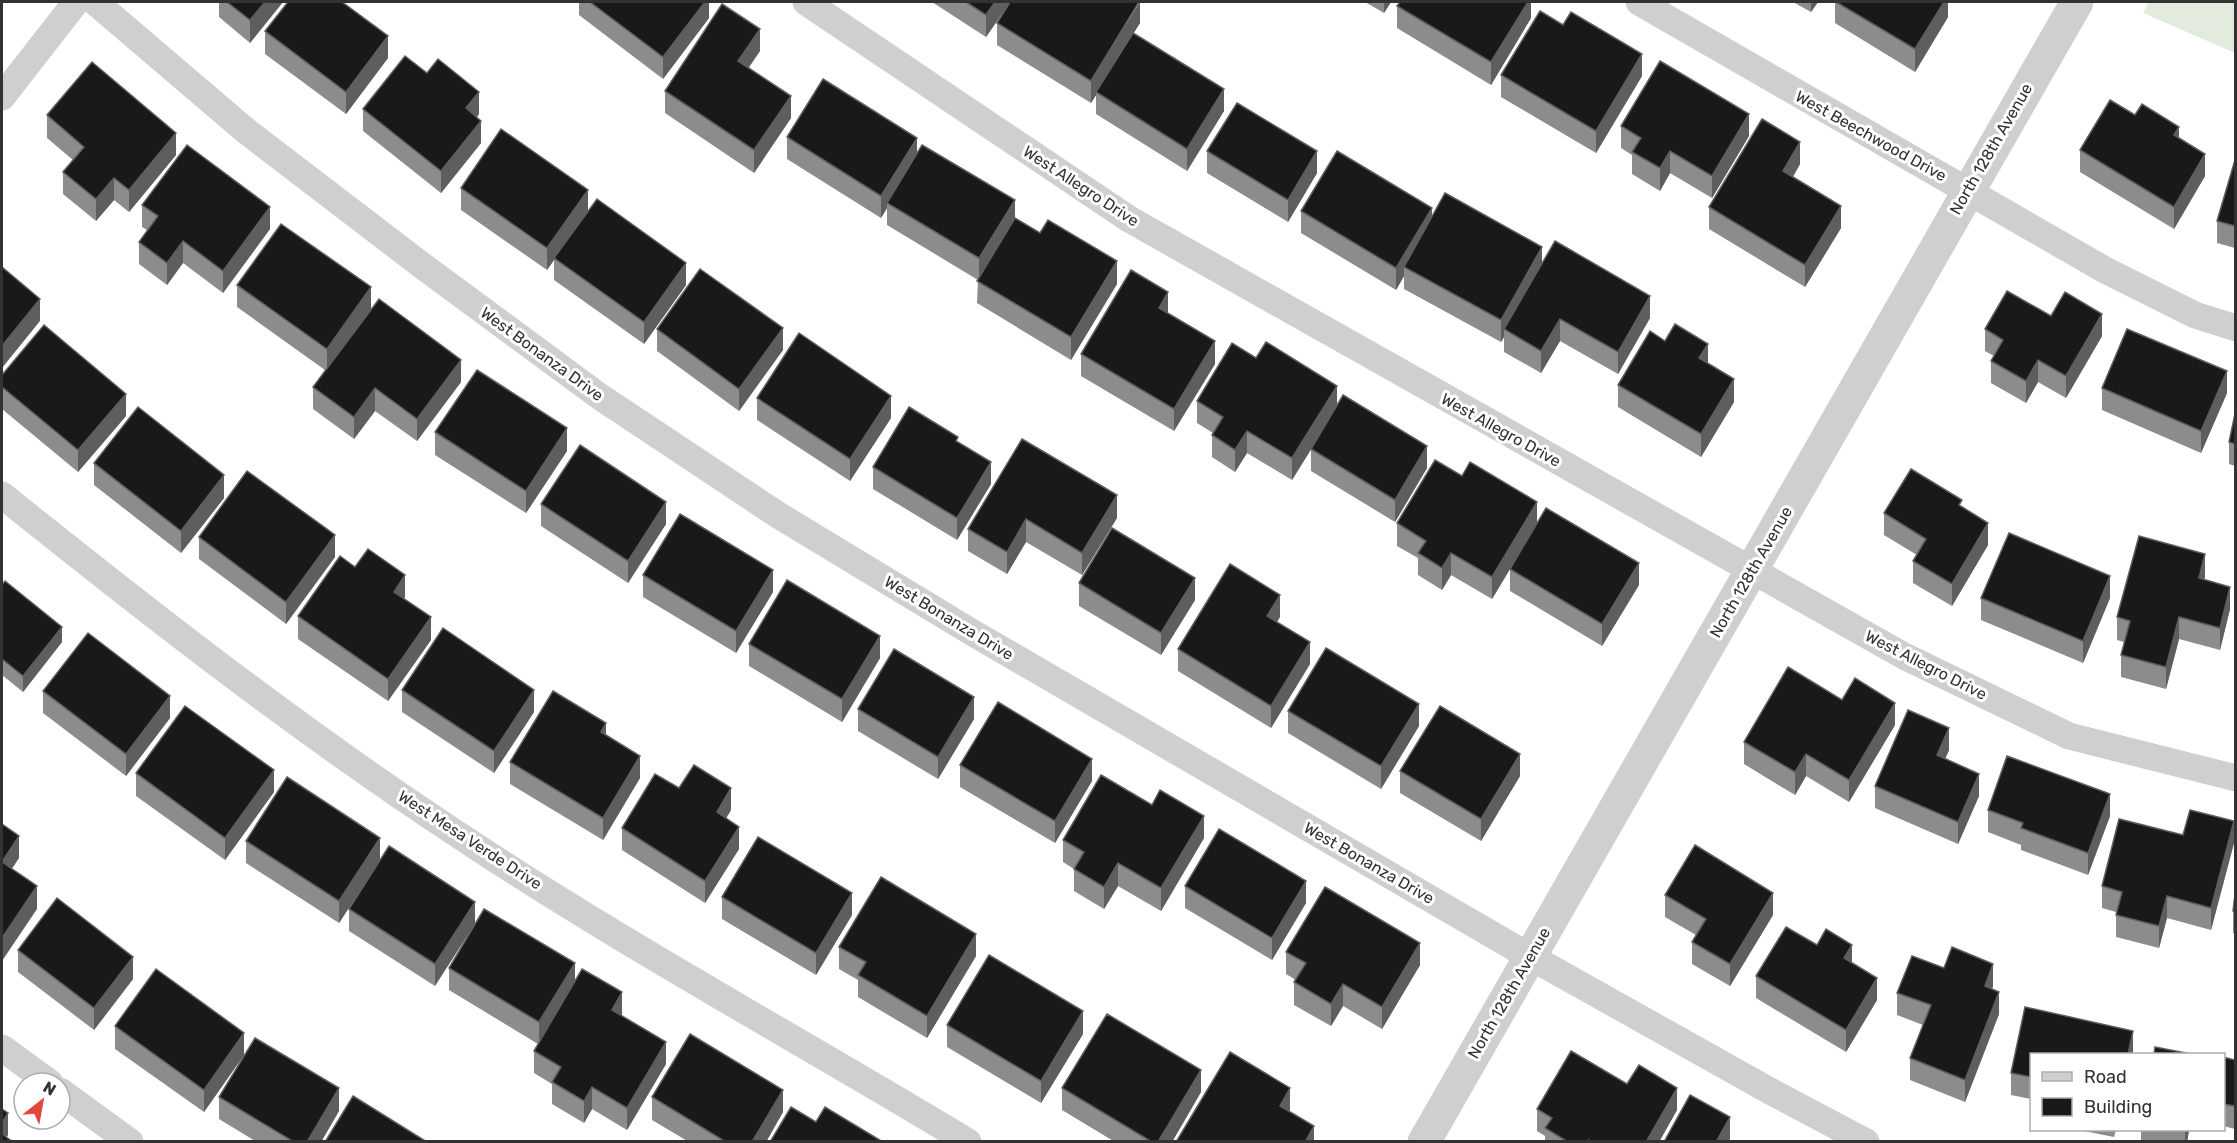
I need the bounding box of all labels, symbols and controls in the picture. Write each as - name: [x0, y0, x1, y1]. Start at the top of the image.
- street label: North 128th Avenue: [1946, 80, 2036, 218]
- street label: West Beechwood Drive: [1792, 87, 1950, 185]
- street label: West Allegro Drive: [1020, 142, 1142, 230]
- street label: West Bonanza Drive: [477, 303, 607, 405]
- street label: West Allegro Drive: [1438, 389, 1564, 471]
- street label: North 128th Avenue: [1706, 503, 1796, 641]
- street label: West Bonanza Drive: [881, 572, 1017, 664]
- street label: West Allegro Drive: [1862, 626, 1990, 704]
- street label: West Mesa Verde Drive: [395, 786, 545, 894]
- street label: West Bonanza Drive: [1300, 818, 1438, 908]
- street label: North 128th Avenue: [1464, 924, 1554, 1062]
- legend: [2030, 1053, 2225, 1131]
- text: Road: [2084, 1066, 2127, 1088]
- north arrow: [12, 1071, 72, 1131]
- text: N: [40, 1077, 59, 1100]
- text: Building: [2084, 1096, 2152, 1118]

